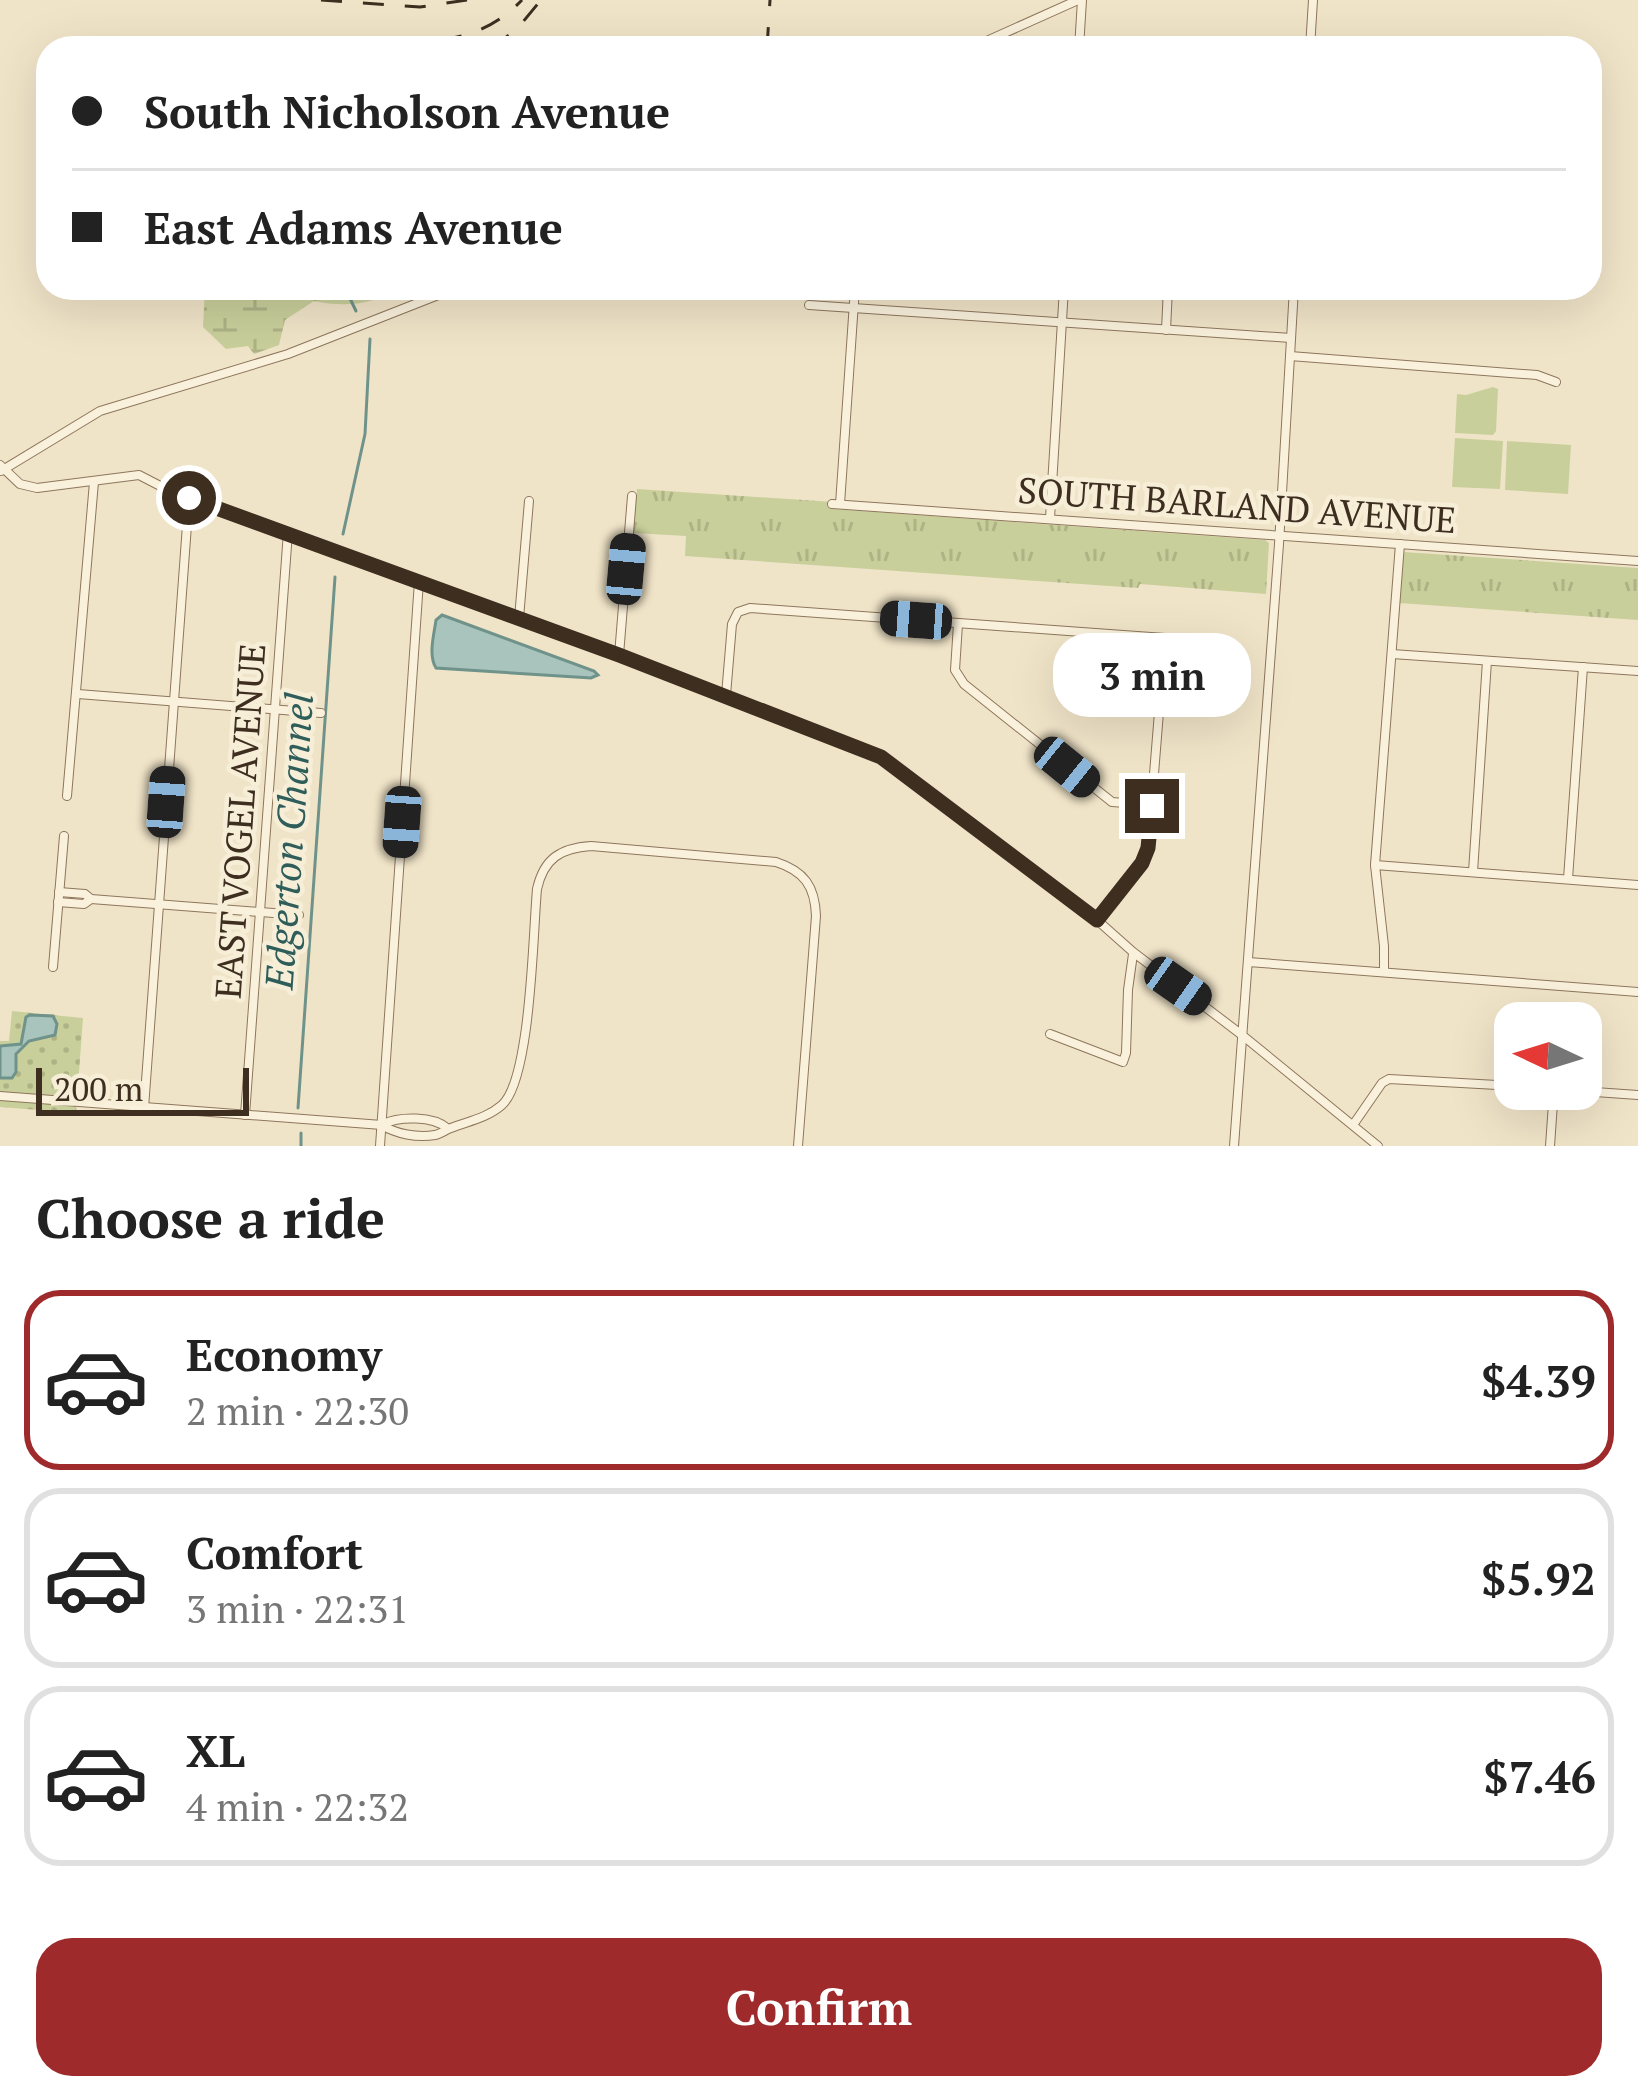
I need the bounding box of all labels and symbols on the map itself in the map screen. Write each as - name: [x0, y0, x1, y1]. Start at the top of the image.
- street label: SOUTH BARLAND AVENUE: [1016, 466, 1458, 543]
- route start: [162, 471, 216, 525]
- car: [605, 532, 647, 606]
- car: [879, 600, 953, 640]
- callout: 3 min: [1053, 632, 1251, 716]
- street label: EAST VOGEL AVENUE: [204, 642, 275, 1000]
- water label: Edgerton Channel: [252, 691, 324, 992]
- car: [1028, 730, 1106, 804]
- car: [146, 765, 186, 839]
- route end: [1125, 779, 1179, 833]
- car: [382, 785, 422, 859]
- car: [1138, 951, 1218, 1021]
- north arrow: [1494, 1002, 1602, 1110]
- scale bar: [36, 1062, 249, 1115]

